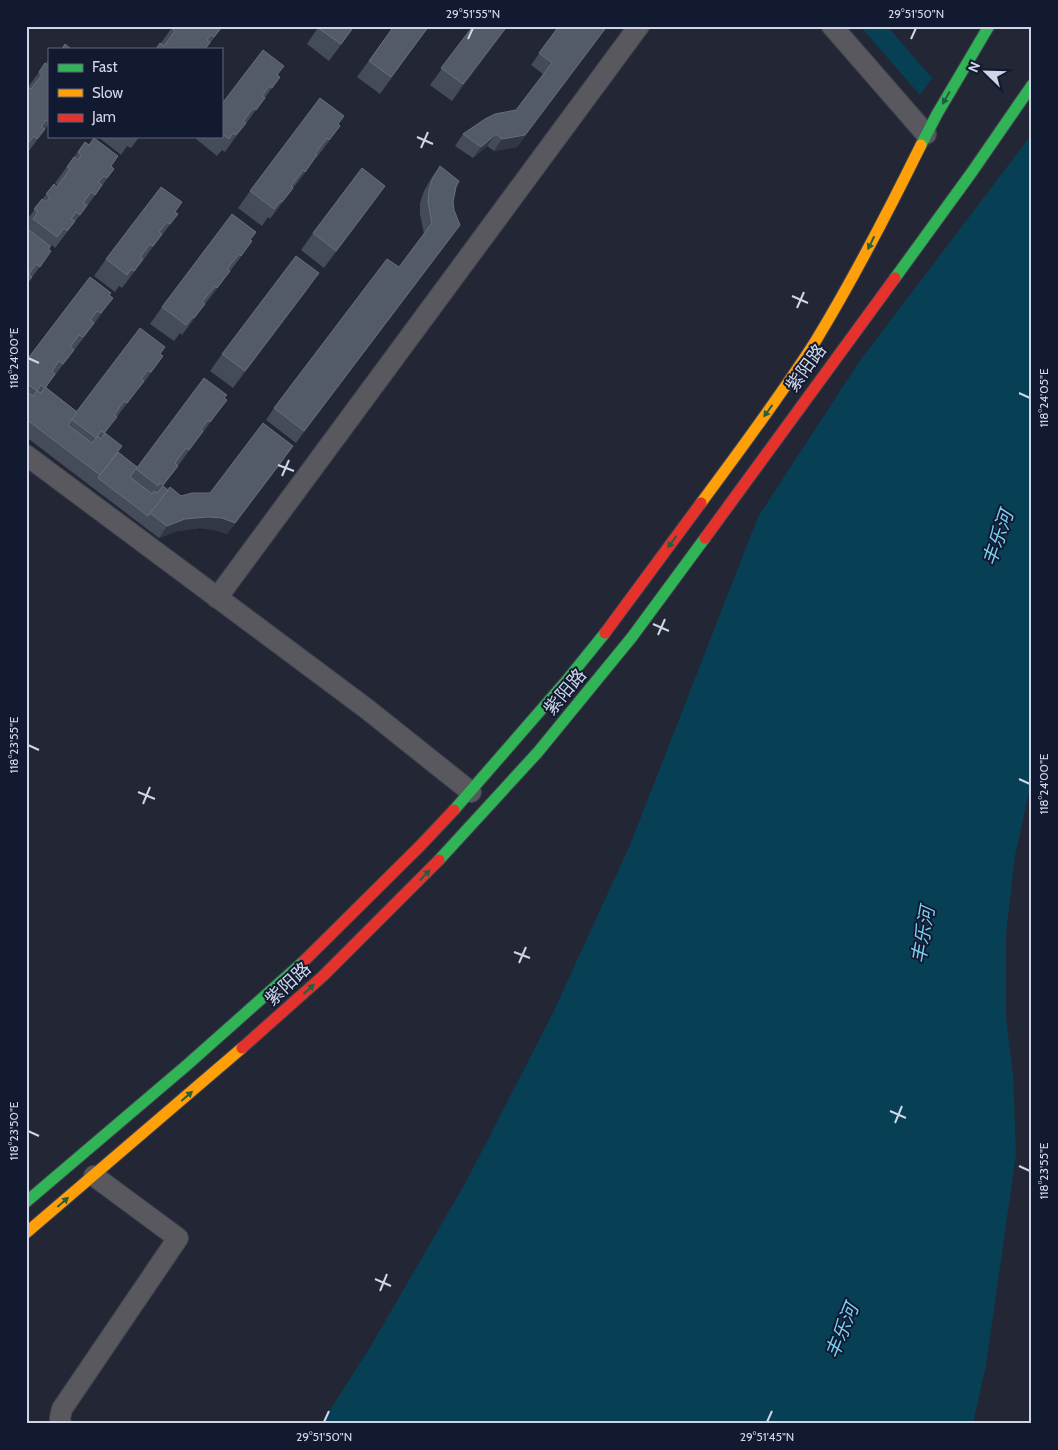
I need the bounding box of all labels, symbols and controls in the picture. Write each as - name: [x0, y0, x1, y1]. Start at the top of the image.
- text: 29°51'55"N: [446, 6, 500, 21]
- text: 29°51'50"N: [888, 6, 944, 21]
- legend: [48, 48, 222, 138]
- north arrow: [960, 48, 1010, 98]
- text: Fast: [92, 58, 117, 76]
- text: N: [964, 59, 984, 75]
- text: Slow: [92, 84, 123, 102]
- one-way arrow: [942, 91, 950, 106]
- text: Jam: [91, 108, 116, 126]
- one-way arrow: [867, 236, 875, 250]
- text: 118°24'00"E: [6, 327, 21, 389]
- street label: 紫阳路: [781, 340, 831, 396]
- text: 118°24'05"E: [1036, 368, 1051, 428]
- one-way arrow: [763, 404, 773, 418]
- water label: 丰乐河: [978, 504, 1019, 569]
- one-way arrow: [667, 535, 678, 548]
- street label: 紫阳路: [539, 664, 591, 720]
- text: 118°23'55"E: [6, 716, 21, 773]
- text: 118°24'00"E: [1036, 753, 1051, 815]
- one-way arrow: [419, 869, 431, 881]
- water label: 丰乐河: [907, 901, 940, 965]
- street label: 紫阳路: [261, 958, 315, 1010]
- one-way arrow: [302, 983, 314, 995]
- one-way arrow: [180, 1090, 192, 1102]
- text: 118°23'50"E: [6, 1101, 21, 1160]
- text: 118°23'55"E: [1036, 1142, 1051, 1199]
- one-way arrow: [57, 1196, 70, 1207]
- water label: 丰乐河: [821, 1297, 865, 1362]
- text: 29°51'50"N: [296, 1429, 352, 1444]
- text: 29°51'45"N: [740, 1429, 794, 1444]

